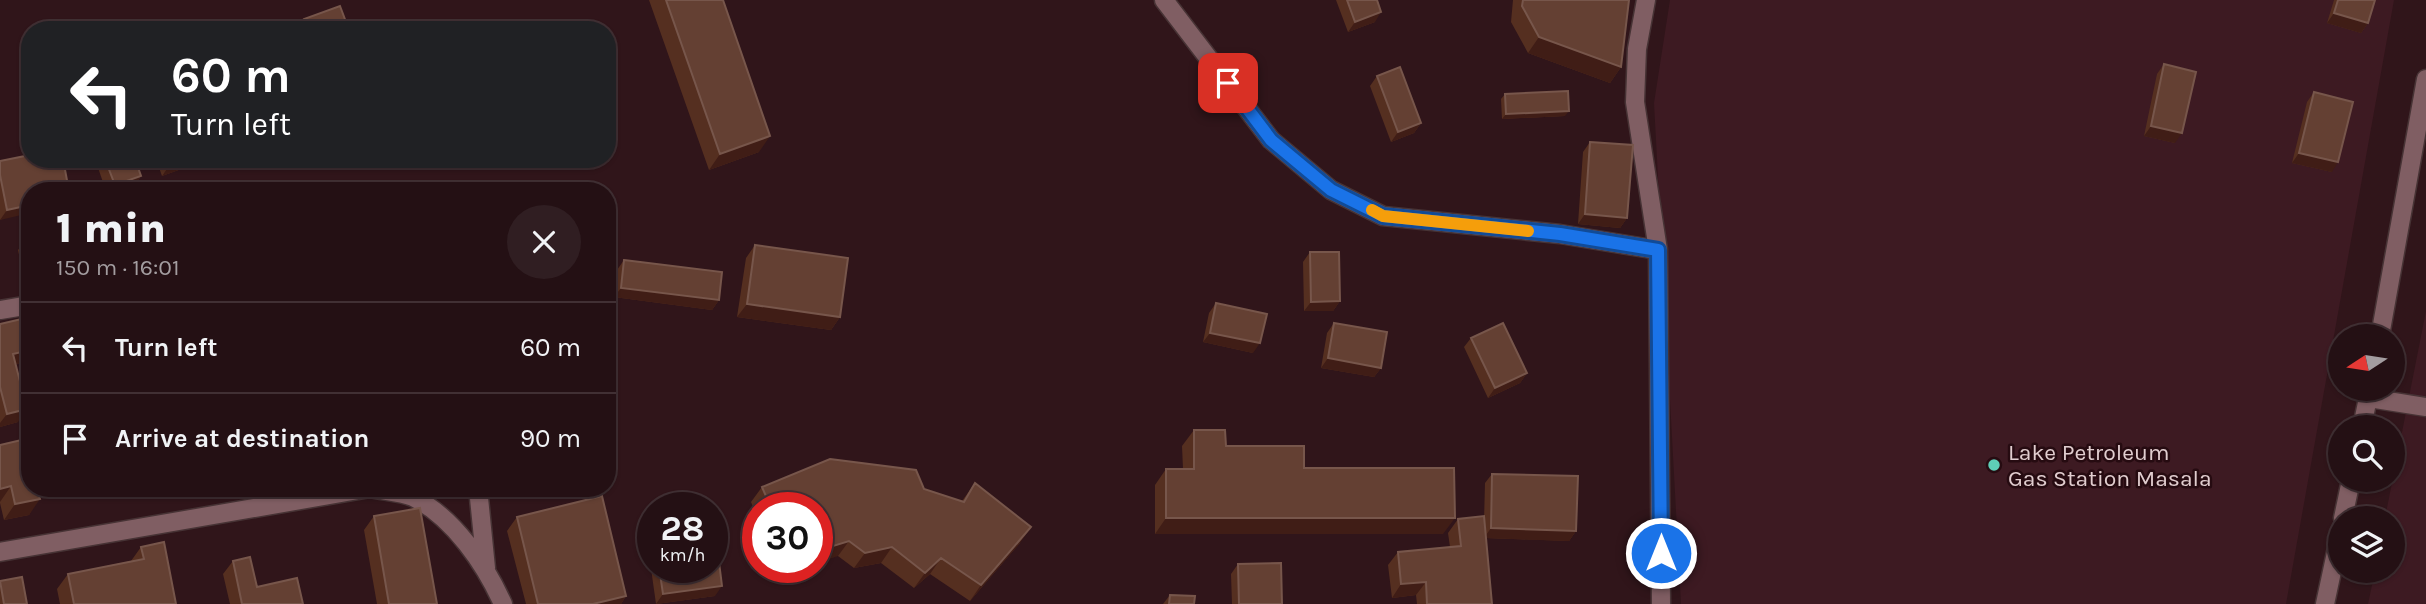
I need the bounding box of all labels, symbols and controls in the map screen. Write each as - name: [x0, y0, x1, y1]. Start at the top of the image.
- text: 60 m: [171, 47, 291, 104]
- icon: left: [56, 49, 147, 140]
- pin: [1198, 53, 1258, 113]
- icon: arrive: [1209, 64, 1247, 102]
- text: Turn left: [171, 106, 291, 143]
- text: 1 min: [56, 203, 166, 253]
- button: close: [507, 205, 581, 279]
- text: 150 m · 16:01: [56, 254, 180, 281]
- north arrow: [2328, 324, 2404, 401]
- map controls: [2328, 324, 2405, 583]
- icon: left: [56, 329, 94, 367]
- text: Turn left: [115, 332, 217, 363]
- text: 60 m: [520, 332, 581, 363]
- button: search: [2328, 415, 2405, 492]
- icon: arrive: [56, 420, 94, 458]
- text: Arrive at destination: [115, 423, 369, 454]
- text: 90 m: [520, 423, 581, 454]
- place label: Lake Petroleum Gas Station Masala: [2008, 439, 2212, 492]
- marker: Lake Petroleum Gas Station Masala: [1986, 457, 2002, 473]
- speed limit sign: 30: [742, 492, 833, 583]
- button: layers: [2328, 506, 2405, 583]
- text: 28: [661, 508, 704, 549]
- position arrow: [1624, 516, 1698, 590]
- text: km/h: [660, 544, 705, 566]

